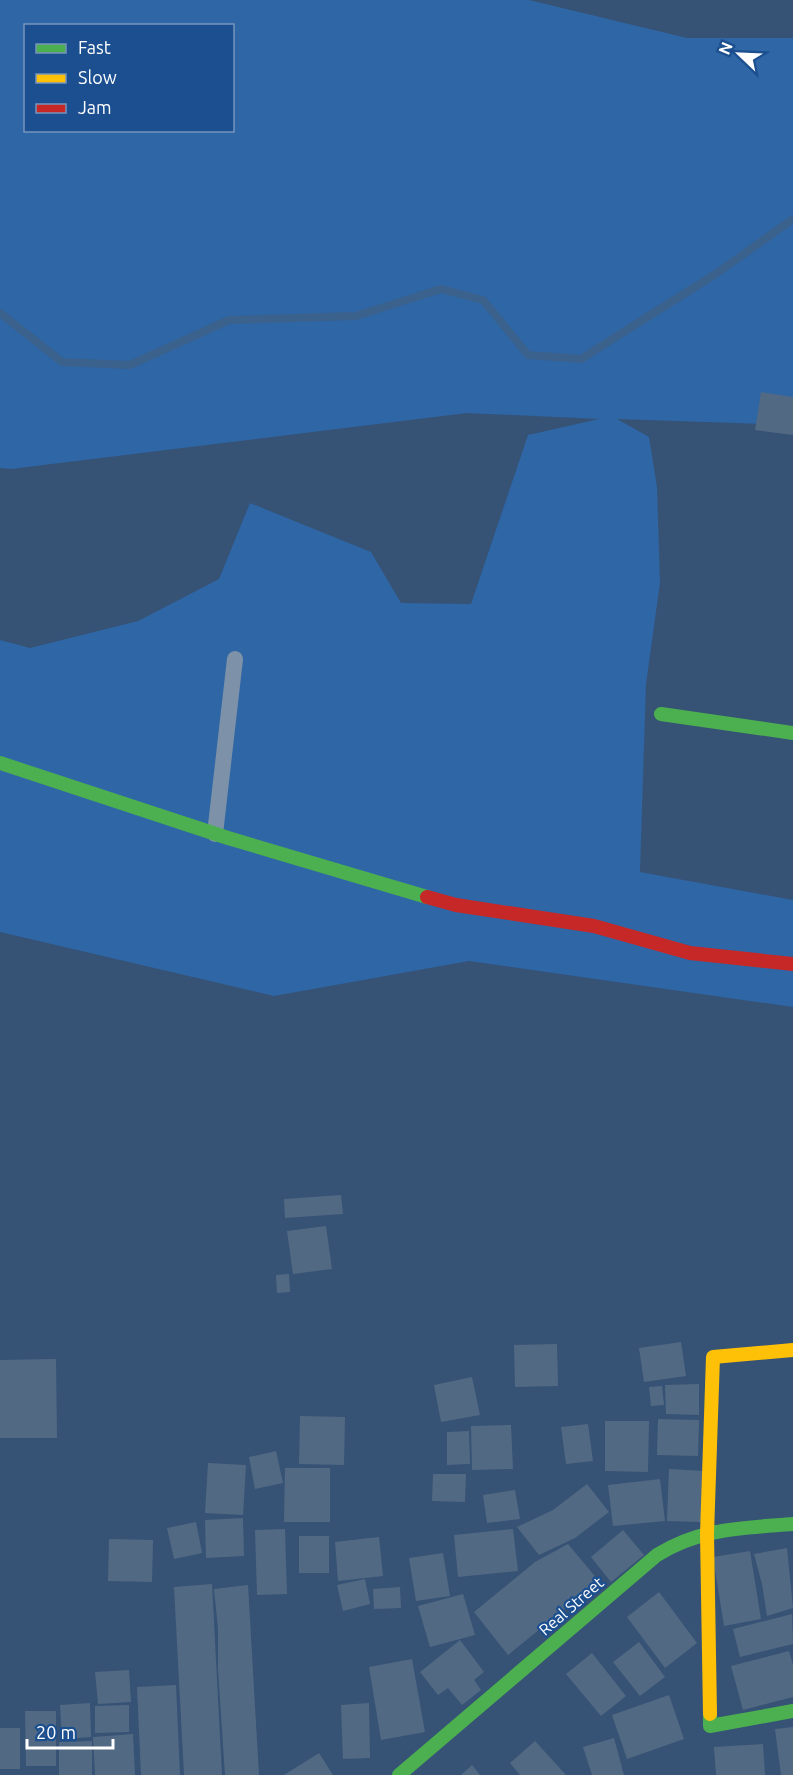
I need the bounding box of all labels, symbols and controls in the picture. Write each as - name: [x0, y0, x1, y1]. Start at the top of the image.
- legend: [24, 24, 234, 132]
- north arrow: [709, 24, 769, 84]
- text: Fast: [78, 37, 111, 57]
- text: N: [715, 39, 736, 57]
- text: Slow: [78, 67, 117, 87]
- text: Jam: [78, 97, 112, 117]
- street label: Real Street: [535, 1573, 607, 1639]
- scale bar: [27, 1712, 112, 1750]
- text: 20 m: [36, 1722, 76, 1742]

